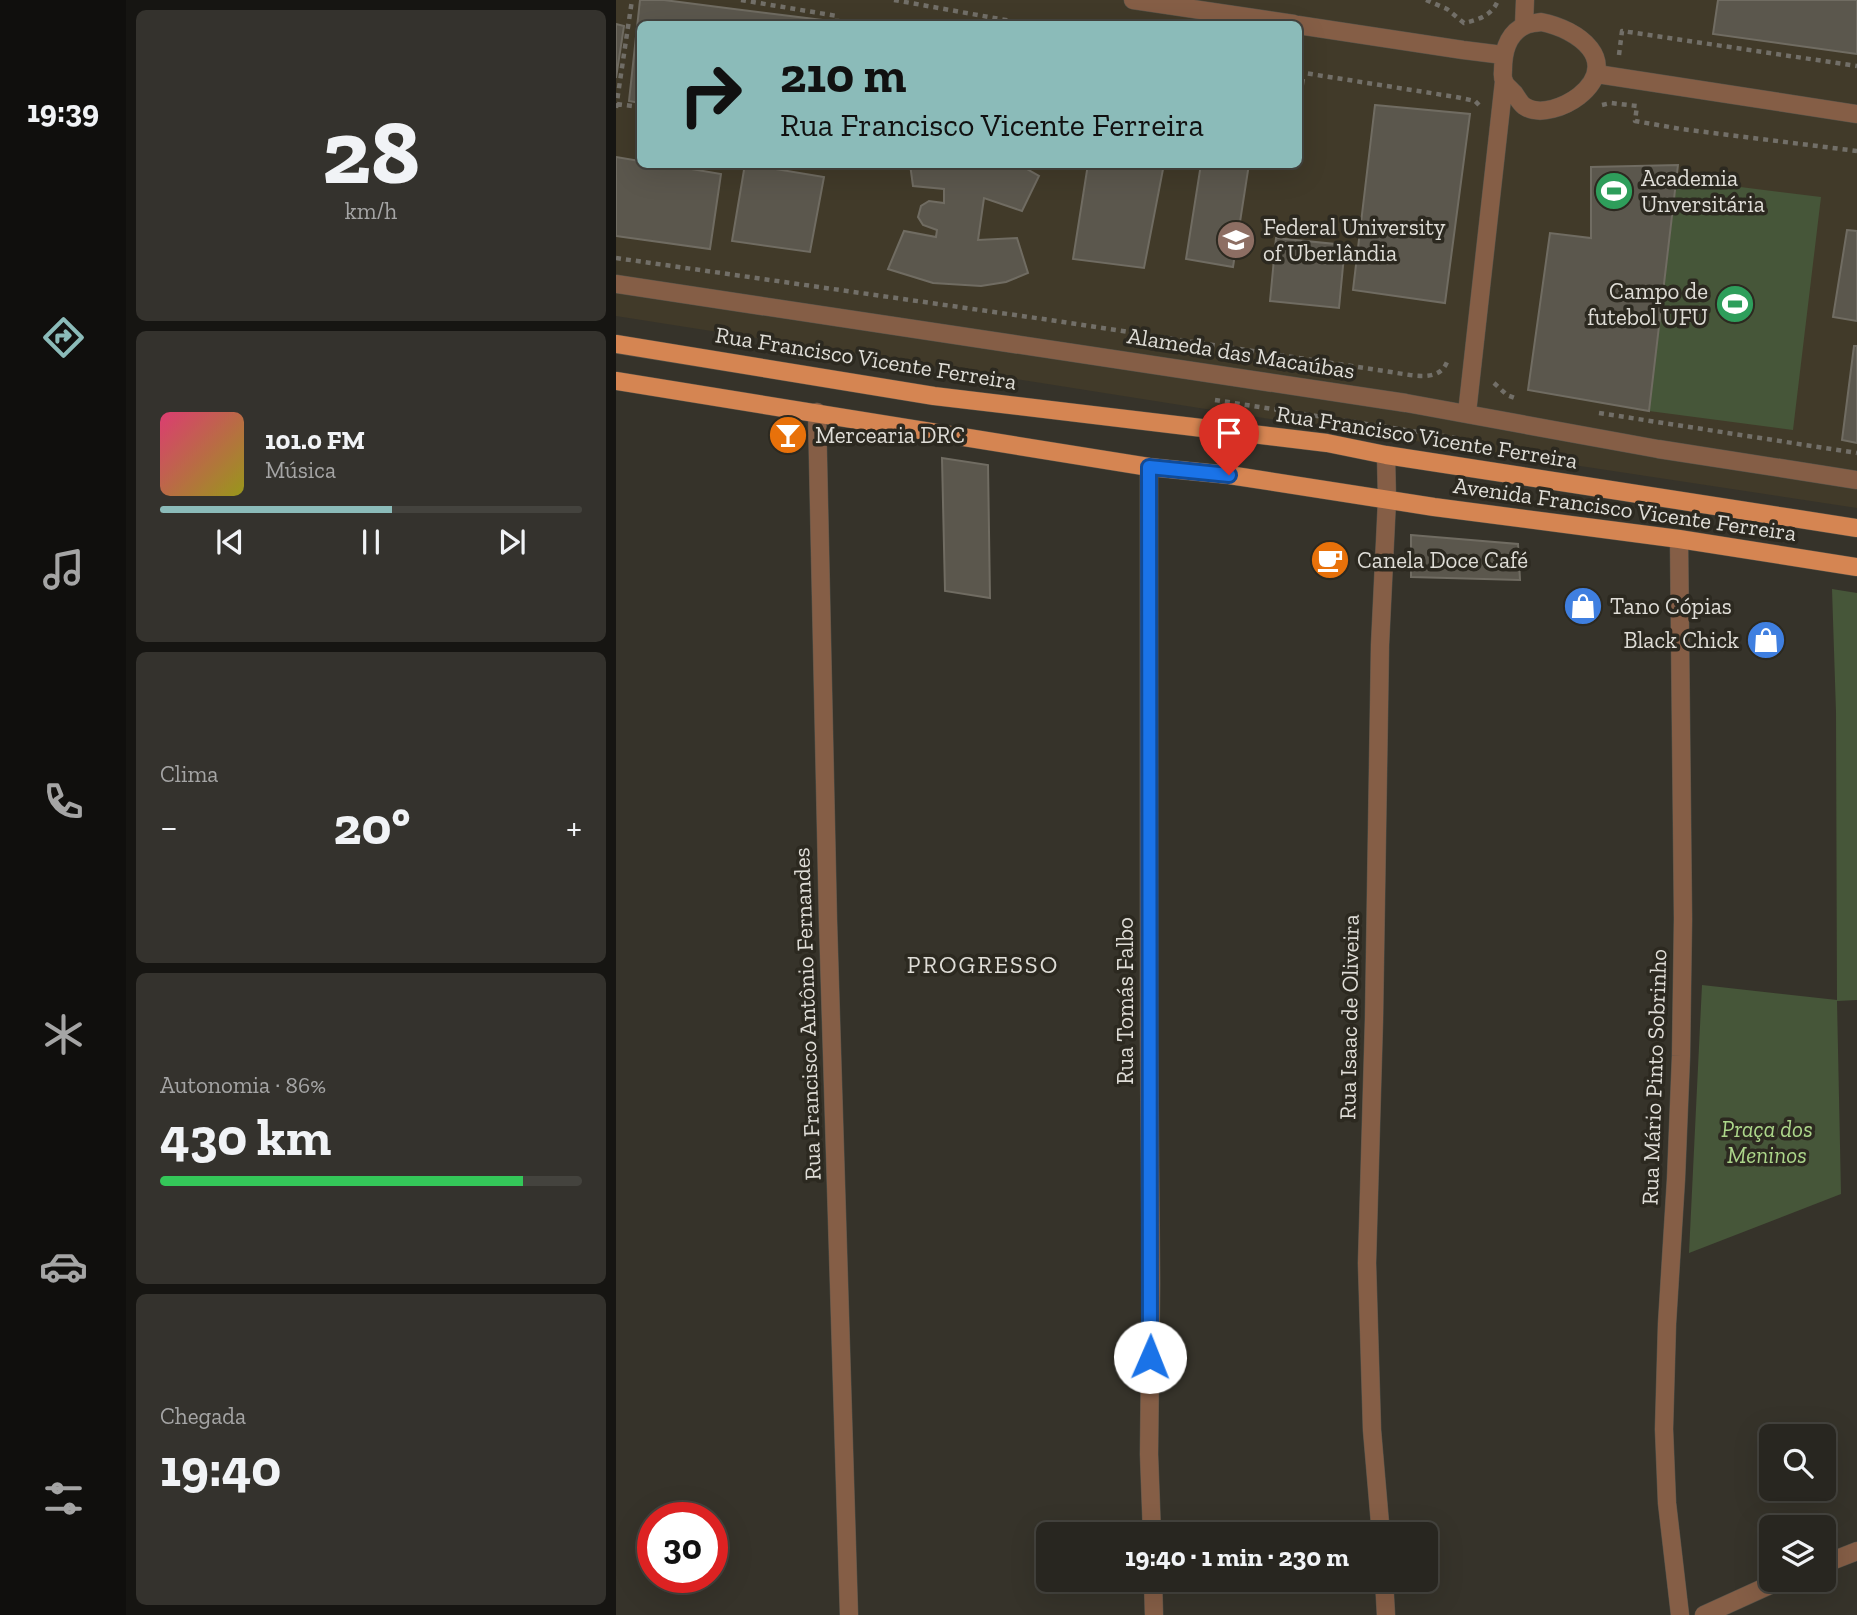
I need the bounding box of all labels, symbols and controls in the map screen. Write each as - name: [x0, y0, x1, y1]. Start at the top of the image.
- text: 210 m: [780, 46, 906, 105]
- icon: right: [665, 49, 756, 140]
- text: 19:39: [27, 92, 99, 130]
- text: 28: [322, 97, 420, 206]
- text: Rua Francisco Vicente Ferreira: [780, 106, 1204, 144]
- place label: Academia Unversitária: [1641, 164, 1765, 218]
- sports icon: Academia Unversitária: [1593, 170, 1635, 212]
- text: km/h: [345, 197, 397, 225]
- place label: Federal University of Uberlândia: [1263, 213, 1446, 267]
- school or university icon: Federal University of Uberlândia: [1215, 219, 1257, 261]
- place label: Campo de futebol UFU: [1587, 277, 1708, 331]
- sports icon: Campo de futebol UFU: [1714, 283, 1756, 325]
- icon: directions: [39, 313, 88, 362]
- street label: Rua Francisco Vicente Ferreira: [713, 320, 1019, 396]
- street label: Alameda das Macaúbas: [1125, 321, 1357, 385]
- street label: Rua Francisco Vicente Ferreira: [1274, 399, 1580, 475]
- pin: [1199, 403, 1259, 475]
- bar icon: Mercearia DRC: [767, 414, 809, 456]
- icon: arrive: [1210, 414, 1248, 452]
- place label: Mercearia DRC: [815, 421, 965, 449]
- text: 101.0 FM: [265, 424, 365, 456]
- text: Música: [265, 456, 336, 484]
- street label: Avenida Francisco Vicente Ferreira: [1452, 471, 1798, 547]
- icon: previous: [211, 523, 249, 561]
- icon: pause: [352, 523, 390, 561]
- icon: next: [493, 523, 531, 561]
- cafe icon: Canela Doce Café: [1309, 539, 1351, 581]
- icon: music: [39, 545, 88, 594]
- place label: Canela Doce Café: [1357, 546, 1528, 574]
- shop icon: Tano Cópias: [1562, 585, 1604, 627]
- place label: Tano Cópias: [1610, 592, 1732, 620]
- shop icon: Black Chick: [1745, 619, 1787, 661]
- place label: Black Chick: [1623, 626, 1739, 654]
- text: Clima: [160, 760, 218, 788]
- icon: phone: [39, 777, 88, 826]
- text: 20°: [334, 795, 410, 857]
- text: −: [160, 804, 178, 850]
- text: +: [566, 804, 582, 850]
- street label: Rua Francisco Antônio Fernandes: [787, 847, 827, 1181]
- street label: Rua Isaac de Oliveira: [1333, 914, 1365, 1120]
- street label: Rua Tomás Falbo: [1111, 917, 1139, 1085]
- street label: Rua Mário Pinto Sobrinho: [1636, 948, 1672, 1206]
- district label: PROGRESSO: [907, 950, 1059, 979]
- icon: climate: [39, 1010, 88, 1059]
- text: Autonomia · 86%: [160, 1071, 326, 1099]
- text: 430 km: [160, 1106, 331, 1168]
- park label: Praça dos Meninos: [1721, 1115, 1813, 1169]
- icon: car: [39, 1242, 88, 1291]
- position arrow: [1113, 1320, 1187, 1394]
- text: Chegada: [160, 1402, 246, 1430]
- map controls: [1759, 1424, 1836, 1592]
- button: search: [1759, 1424, 1836, 1501]
- text: 19:40: [160, 1437, 281, 1499]
- icon: filters: [39, 1474, 88, 1523]
- speed limit sign: 30: [637, 1502, 728, 1593]
- button: layers: [1759, 1515, 1836, 1592]
- text: 19:40 · 1 min · 230 m: [1125, 1541, 1349, 1573]

